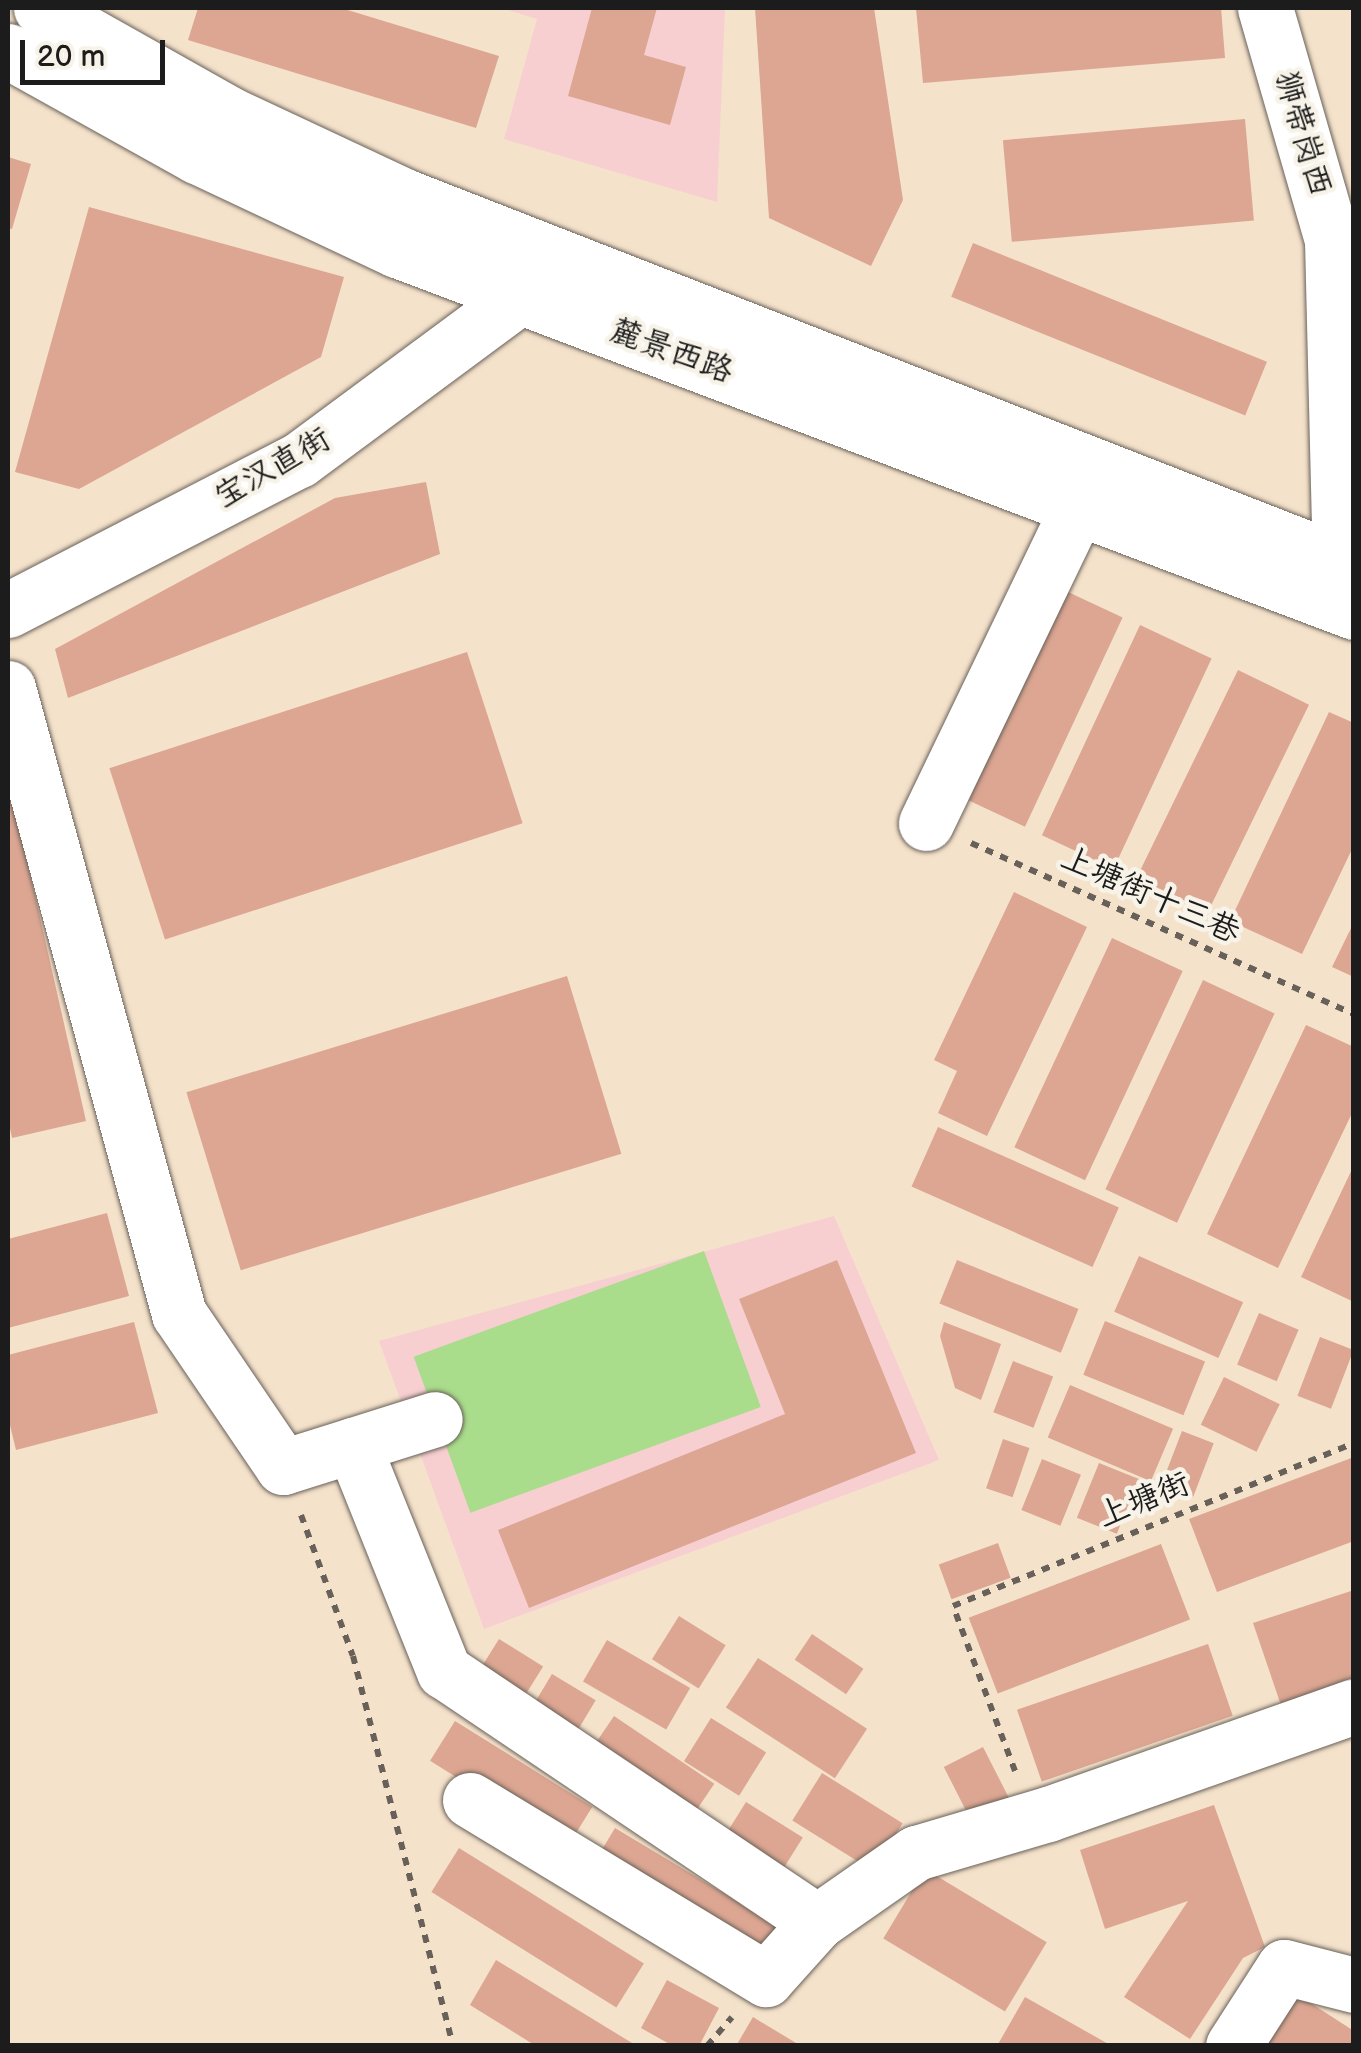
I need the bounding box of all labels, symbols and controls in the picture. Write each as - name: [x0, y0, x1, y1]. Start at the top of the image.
- scale bar: [25, 20, 170, 82]
- text: 20 m: [37, 39, 105, 75]
- street label: 狮带岗西: [1266, 67, 1338, 201]
- street label: 麓景西路: [604, 312, 738, 392]
- street label: 宝汉直街: [208, 420, 338, 518]
- street label: 上塘街十三巷: [1054, 839, 1246, 953]
- street label: 上塘街: [1092, 1465, 1196, 1537]

